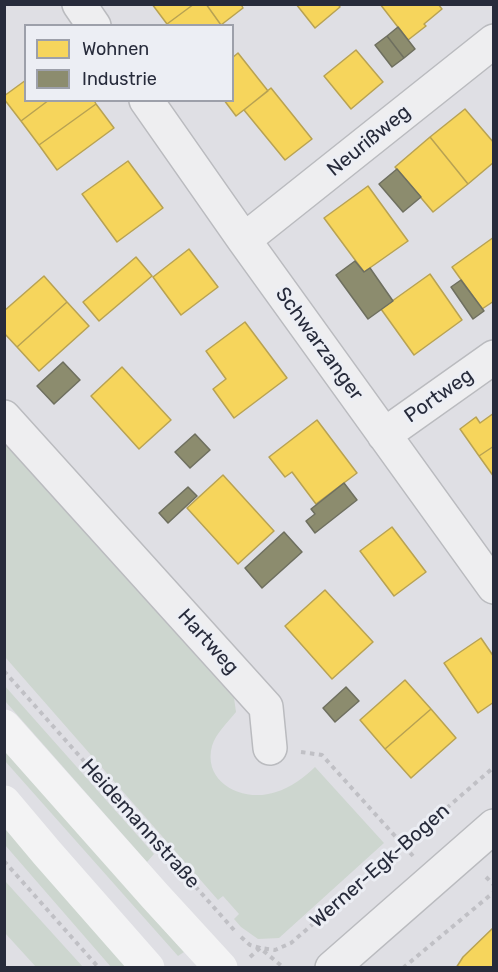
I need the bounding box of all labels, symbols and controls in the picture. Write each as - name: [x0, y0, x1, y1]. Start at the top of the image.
- legend: [24, 24, 234, 102]
- text: Wohnen: [82, 38, 149, 60]
- text: Industrie: [82, 68, 157, 90]
- street label: Neurißweg: [323, 100, 415, 182]
- street label: Schwarzanger: [270, 283, 368, 405]
- street label: Portweg: [400, 364, 478, 428]
- street label: Hartweg: [172, 604, 244, 680]
- street label: Heidemannstraße: [76, 754, 204, 894]
- street label: Werner-Egk-Bogen: [305, 799, 455, 933]

